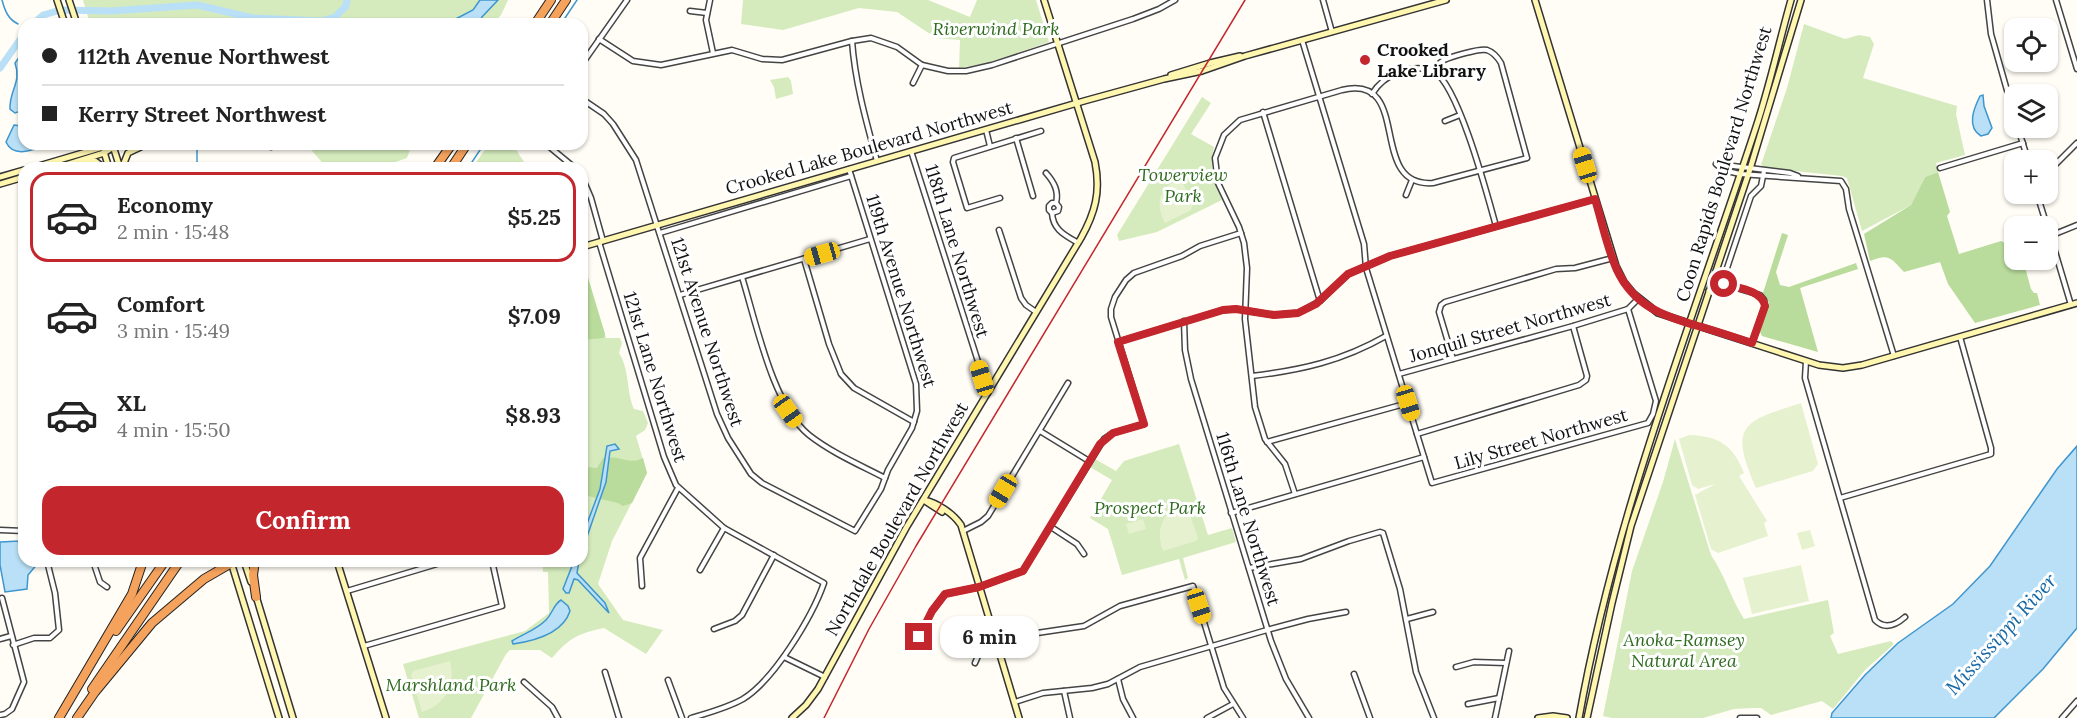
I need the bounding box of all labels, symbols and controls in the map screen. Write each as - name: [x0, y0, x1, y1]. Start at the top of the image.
- park label: Riverwind Park: [932, 17, 1060, 40]
- map controls: [2004, 18, 2058, 270]
- button: locate: [2004, 18, 2058, 72]
- street label: Coon Rapids Boulevard Northwest: [1671, 23, 1776, 304]
- place label: Crooked Lake Library: [1377, 38, 1486, 82]
- text: 112th Avenue Northwest: [78, 42, 329, 70]
- marker: Crooked Lake Library: [1358, 53, 1372, 67]
- button: layers: [2004, 84, 2058, 138]
- street label: Crooked Lake Boulevard Northwest: [723, 95, 1015, 200]
- text: Kerry Street Northwest: [78, 100, 326, 128]
- car: [1571, 145, 1599, 185]
- button: +: [2004, 150, 2058, 204]
- street label: 118th Lane Northwest: [920, 161, 995, 340]
- park label: Towerview Park: [1138, 163, 1228, 207]
- icon: car: [45, 190, 99, 244]
- text: Economy: [117, 191, 213, 219]
- street label: 119th Avenue Northwest: [861, 192, 942, 390]
- text: $5.25: [507, 203, 561, 231]
- button: −: [2004, 216, 2058, 270]
- text: 2 min · 15:48: [117, 219, 229, 244]
- street label: 121st Avenue Northwest: [666, 234, 749, 429]
- car: [802, 240, 842, 268]
- route start: [1710, 270, 1737, 297]
- street label: Jonquil Street Northwest: [1405, 288, 1613, 368]
- icon: car: [45, 289, 99, 343]
- street label: 121st Lane Northwest: [619, 289, 692, 465]
- text: Comfort: [117, 290, 205, 318]
- text: $7.09: [508, 302, 561, 330]
- text: 3 min · 15:49: [117, 318, 230, 343]
- car: [968, 358, 996, 398]
- car: [1394, 383, 1422, 423]
- icon: car: [45, 388, 99, 442]
- text: XL: [117, 389, 146, 417]
- car: [770, 391, 806, 431]
- street label: Northdale Boulevard Northwest: [820, 398, 973, 640]
- text: $8.93: [505, 401, 561, 429]
- street label: Lily Street Northwest: [1452, 403, 1630, 474]
- text: 4 min · 15:50: [117, 417, 231, 442]
- street label: 116th Lane Northwest: [1211, 429, 1286, 608]
- car: [986, 471, 1020, 511]
- button: Confirm: [42, 486, 564, 555]
- park label: Prospect Park: [1094, 496, 1206, 519]
- water label: Mississippi River: [1940, 567, 2062, 699]
- car: [1185, 586, 1213, 626]
- callout: 6 min: [940, 616, 1039, 658]
- route end: [905, 623, 932, 650]
- text: 6 min: [962, 624, 1017, 649]
- park label: Anoka-Ramsey Natural Area: [1622, 628, 1745, 672]
- park label: Marshland Park: [386, 673, 516, 696]

